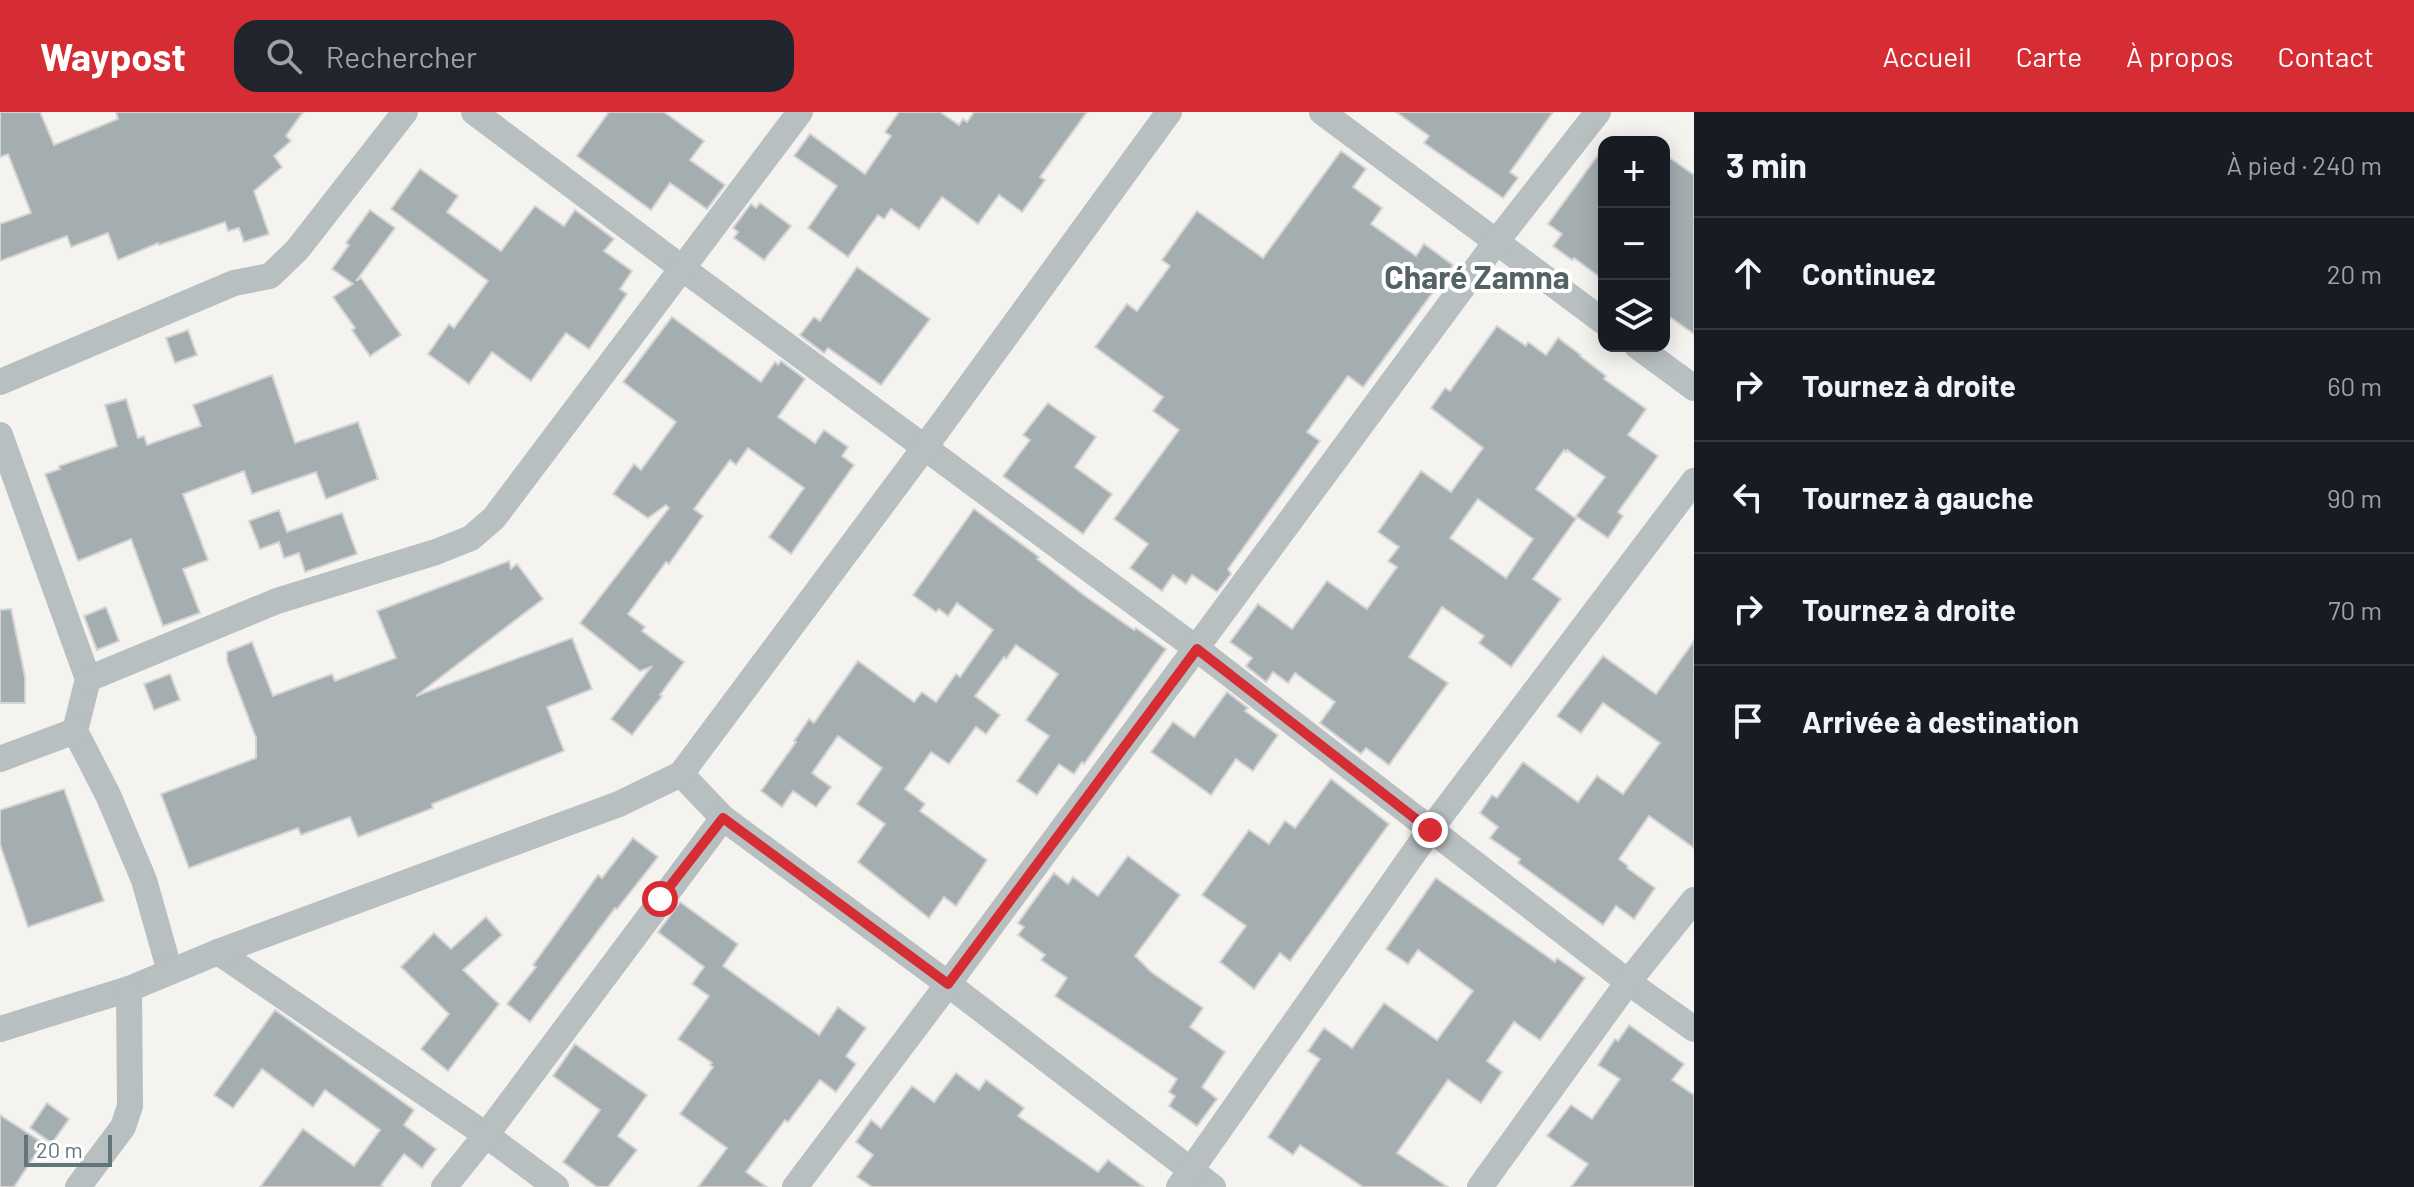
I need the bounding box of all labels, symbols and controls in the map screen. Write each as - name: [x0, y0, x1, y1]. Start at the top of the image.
- search box: [234, 20, 794, 92]
- text: Waypost: [40, 33, 186, 79]
- icon: search: [262, 34, 306, 78]
- text: Rechercher: [326, 38, 477, 74]
- text: Accueil: [1882, 39, 1972, 73]
- text: Carte: [2016, 39, 2082, 73]
- text: À propos: [2126, 39, 2233, 73]
- text: Contact: [2277, 39, 2374, 73]
- map controls: [1598, 136, 1670, 352]
- button: +: [1598, 136, 1670, 208]
- text: 3 min: [1726, 144, 1807, 185]
- text: À pied · 240 m: [2226, 149, 2382, 180]
- button: −: [1598, 208, 1670, 280]
- icon: ahead: [1726, 251, 1770, 295]
- text: Continuez: [1802, 255, 1935, 291]
- district label: Charé Zamna: [1384, 257, 1570, 295]
- text: 20 m: [2327, 258, 2382, 289]
- button: layers: [1598, 280, 1670, 352]
- icon: right: [1726, 363, 1770, 407]
- text: Tournez à droite: [1802, 367, 2016, 403]
- text: 60 m: [2327, 370, 2382, 401]
- icon: left: [1726, 475, 1770, 519]
- text: Tournez à gauche: [1802, 479, 2034, 515]
- text: 90 m: [2327, 482, 2382, 513]
- icon: right: [1726, 587, 1770, 631]
- text: Tournez à droite: [1802, 591, 2016, 627]
- text: 70 m: [2328, 594, 2382, 625]
- icon: arrive: [1726, 699, 1770, 743]
- text: Arrivée à destination: [1802, 703, 2079, 739]
- route end: [1412, 812, 1448, 848]
- route start: [642, 881, 678, 917]
- scale bar: [24, 1131, 112, 1167]
- text: 20 m: [36, 1136, 83, 1162]

